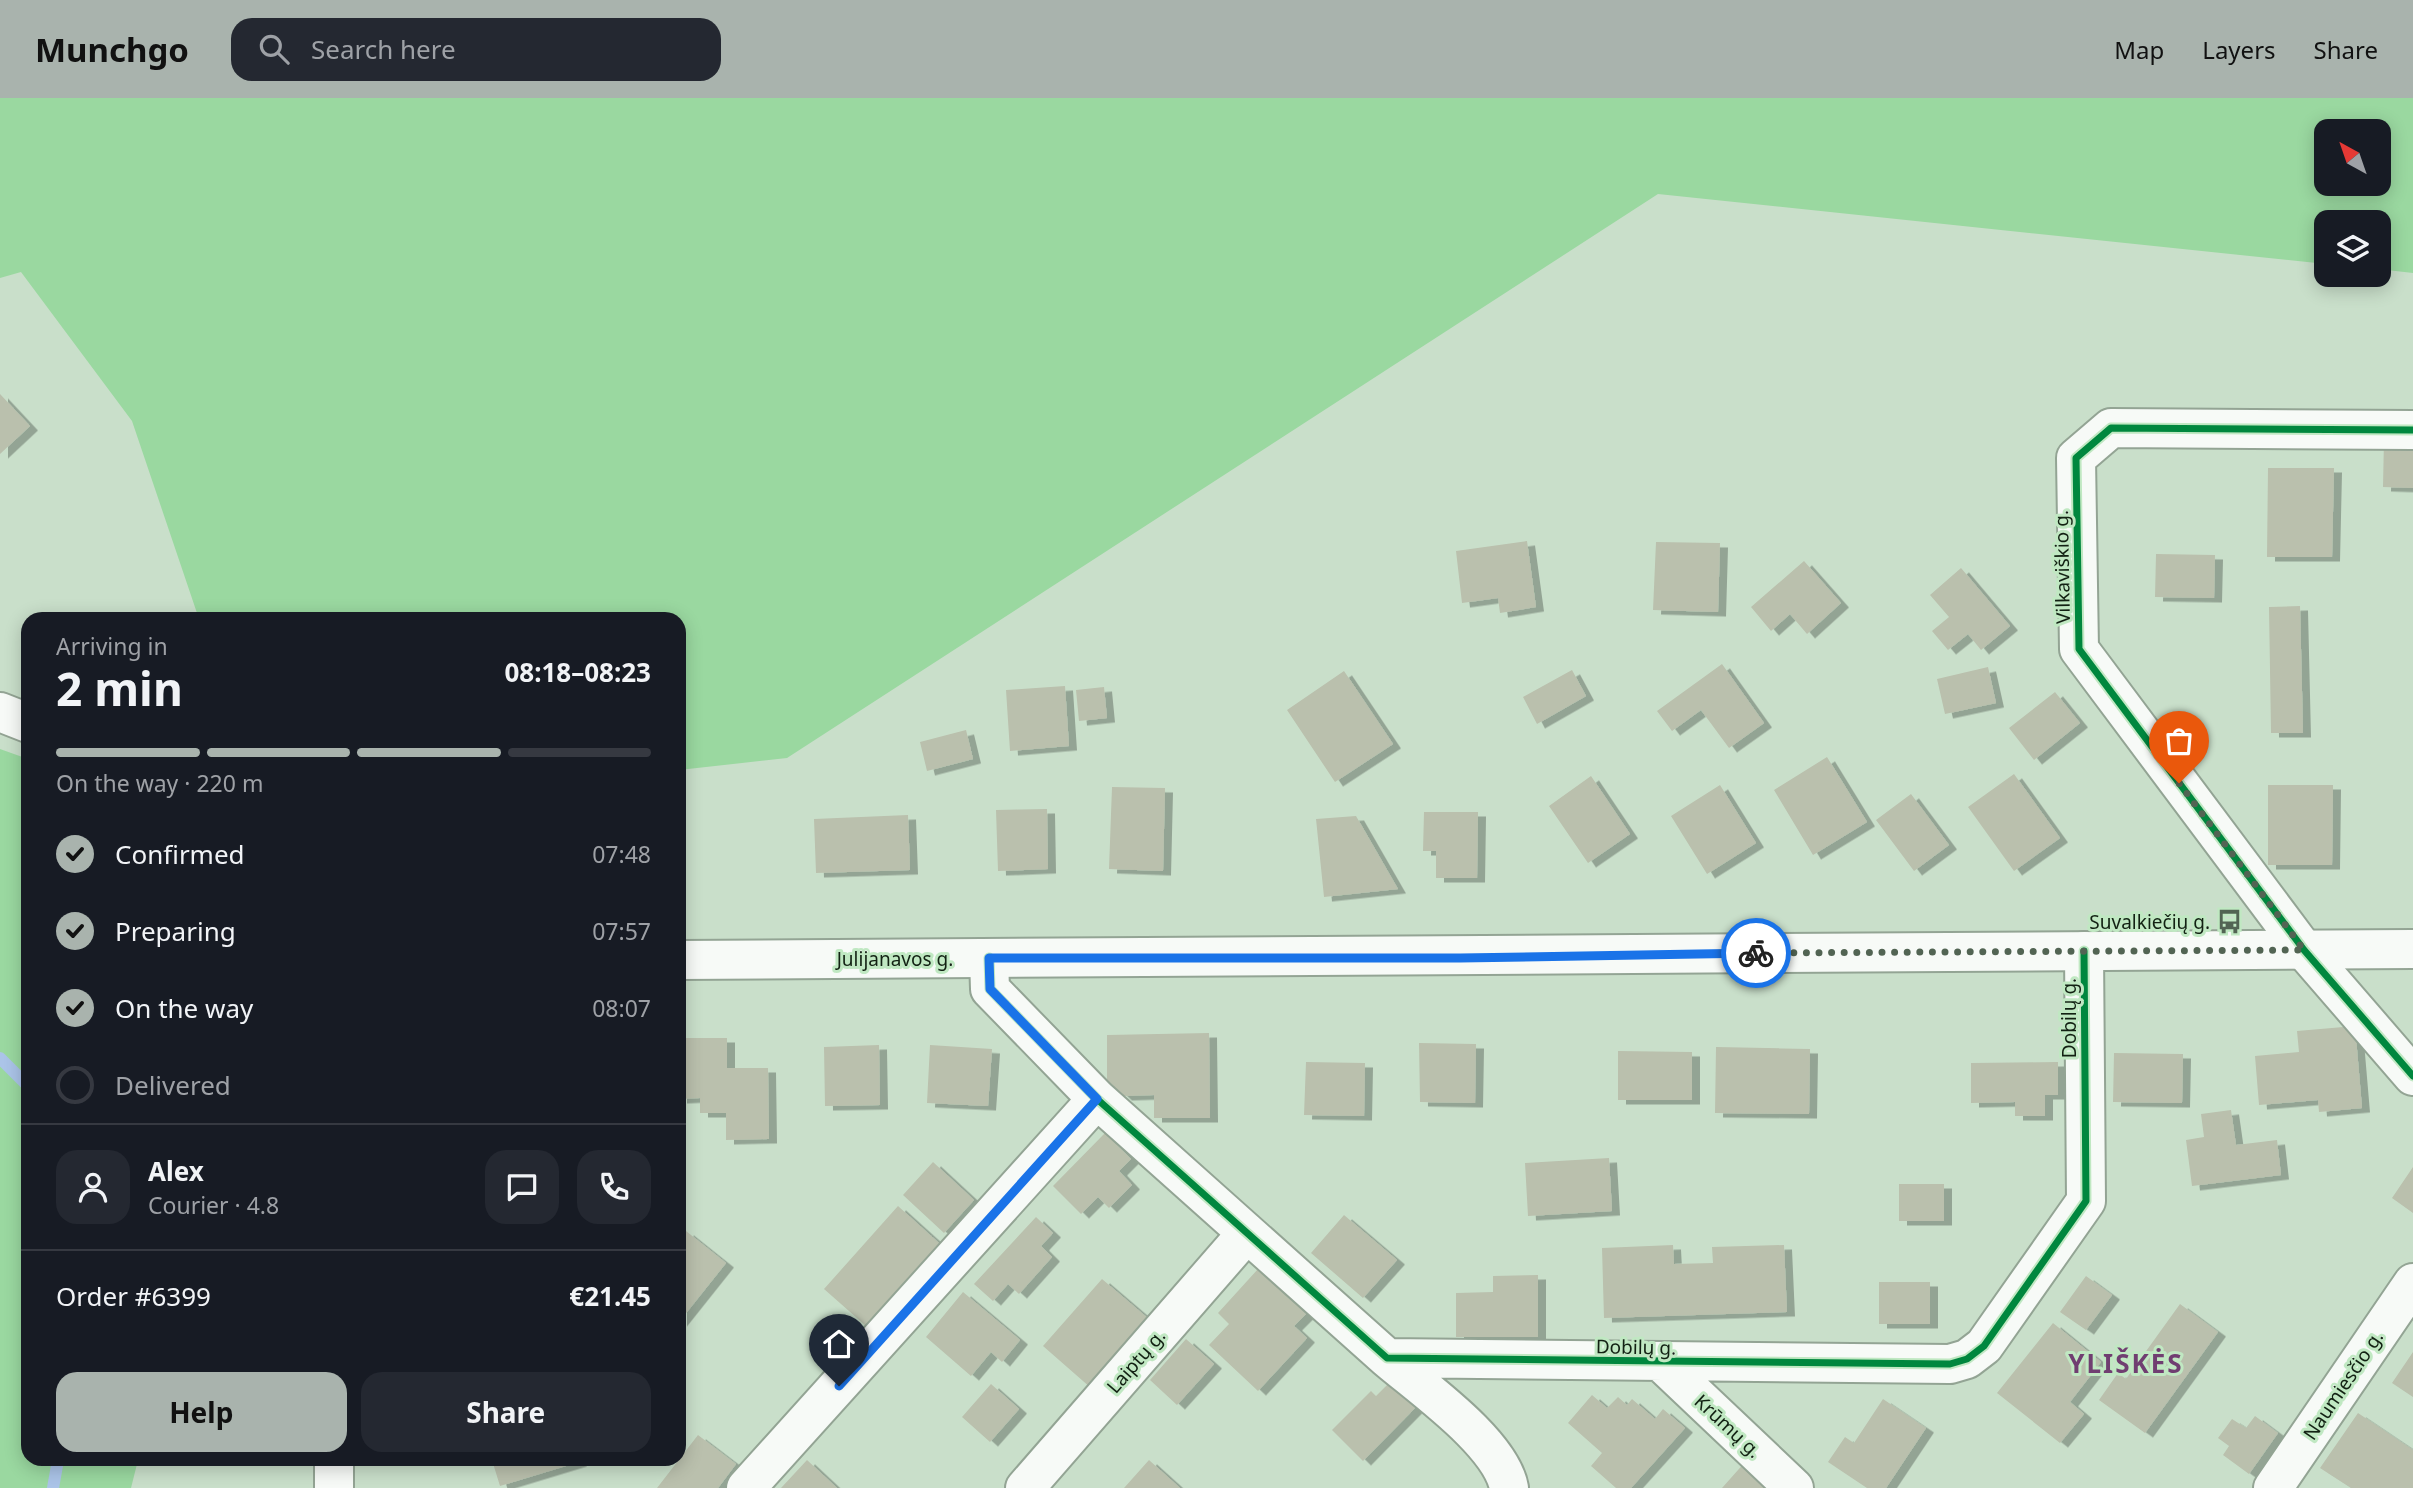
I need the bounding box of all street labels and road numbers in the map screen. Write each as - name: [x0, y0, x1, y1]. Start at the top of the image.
- street label: Vilkaviškio g.: [2048, 510, 2076, 624]
- street label: Julijanavos g.: [835, 946, 953, 972]
- street label: Dobilų g.: [2056, 978, 2082, 1058]
- street label: Laiptų g.: [1101, 1323, 1171, 1399]
- street label: Naumiesčio g.: [2297, 1325, 2389, 1445]
- street label: Dobilų g.: [1596, 1333, 1676, 1361]
- street label: Krūmų g.: [1689, 1388, 1767, 1464]

